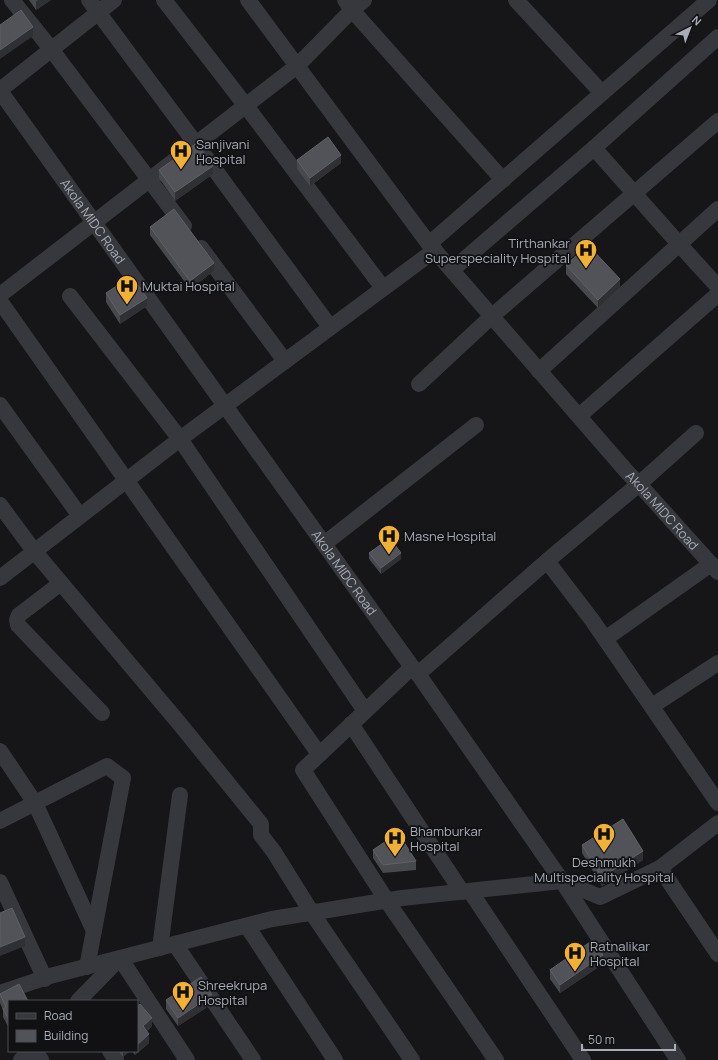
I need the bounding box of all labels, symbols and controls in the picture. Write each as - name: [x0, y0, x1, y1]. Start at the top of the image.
- north arrow: [670, 8, 710, 48]
- text: N: [689, 12, 705, 28]
- place label: Sanjivani Hospital: [196, 135, 249, 168]
- hospital icon: Sanjivani Hospital: [168, 138, 194, 171]
- street label: Akola MIDC Road: [56, 175, 130, 267]
- place label: Tirthankar Superspeciality Hospital: [425, 234, 570, 267]
- hospital icon: Tirthankar Superspeciality Hospital: [573, 237, 599, 270]
- hospital icon: Muktai Hospital: [114, 273, 140, 306]
- place label: Muktai Hospital: [142, 277, 235, 295]
- street label: Akola MIDC Road: [622, 467, 703, 554]
- hospital icon: Masne Hospital: [376, 523, 402, 556]
- street label: Akola MIDC Road: [308, 526, 381, 619]
- place label: Masne Hospital: [404, 527, 496, 545]
- hospital icon: Deshmukh Multispeciality Hospital: [591, 821, 617, 854]
- place label: Bhamburkar Hospital: [410, 822, 483, 855]
- hospital icon: Bhamburkar Hospital: [382, 825, 408, 858]
- place label: Deshmukh Multispeciality Hospital: [534, 853, 674, 886]
- place label: Ratnalikar Hospital: [590, 937, 650, 970]
- hospital icon: Ratnalikar Hospital: [562, 940, 588, 973]
- place label: Shreekrupa Hospital: [198, 976, 267, 1009]
- hospital icon: Shreekrupa Hospital: [170, 979, 196, 1012]
- legend: [8, 1000, 138, 1052]
- text: Road: [44, 1007, 72, 1024]
- scale bar: [582, 1026, 675, 1052]
- text: Building: [44, 1027, 88, 1044]
- text: 50 m: [588, 1031, 615, 1048]

